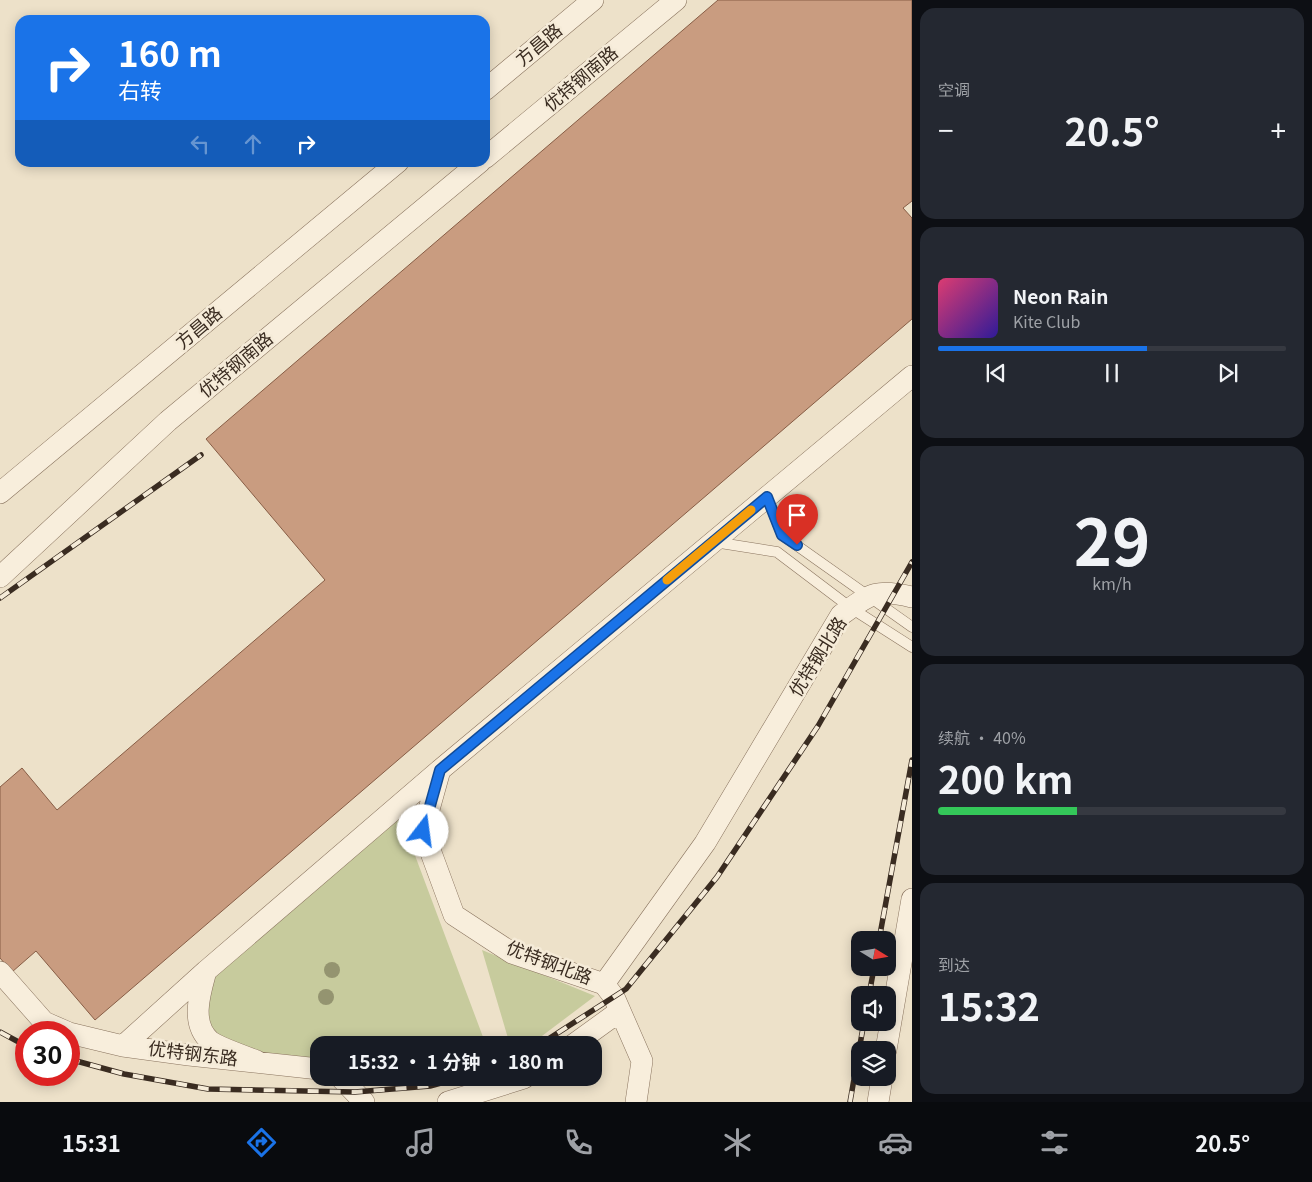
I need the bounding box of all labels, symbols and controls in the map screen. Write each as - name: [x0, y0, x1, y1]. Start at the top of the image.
- street label: 方昌路: [509, 16, 567, 71]
- text: 160 m: [118, 26, 222, 77]
- icon: right: [35, 35, 100, 100]
- street label: 优特钢南路: [537, 39, 623, 116]
- text: 右转: [118, 73, 162, 105]
- text: 空调: [938, 77, 970, 101]
- text: 20.5°: [1065, 102, 1159, 157]
- text: −: [938, 109, 954, 149]
- text: +: [1270, 109, 1286, 149]
- icon: left: [186, 130, 214, 158]
- icon: ahead: [239, 130, 267, 158]
- icon: right: [292, 130, 320, 158]
- text: Neon Rain: [1013, 282, 1109, 309]
- street label: 方昌路: [169, 299, 227, 354]
- text: Kite Club: [1013, 309, 1080, 333]
- street label: 优特钢南路: [192, 325, 278, 402]
- icon: previous: [982, 359, 1010, 387]
- icon: pause: [1098, 359, 1126, 387]
- icon: next: [1214, 359, 1242, 387]
- text: 29: [1074, 491, 1150, 585]
- pin: [776, 494, 818, 545]
- icon: arrive: [783, 501, 811, 529]
- text: km/h: [1092, 571, 1132, 595]
- street label: 优特钢北路: [781, 611, 851, 701]
- text: 续航 · 40%: [938, 725, 1026, 749]
- text: 200 km: [938, 750, 1073, 805]
- position arrow: [396, 804, 448, 856]
- north arrow: [851, 931, 896, 976]
- map controls: [851, 931, 896, 1086]
- street label: 优特钢北路: [503, 933, 596, 989]
- text: 到达: [938, 952, 970, 976]
- text: 15:32: [938, 977, 1040, 1032]
- button: sound: [851, 986, 896, 1031]
- speed limit sign: 30: [15, 1021, 80, 1086]
- street label: 优特钢东路: [147, 1034, 239, 1070]
- button: layers: [851, 1041, 896, 1086]
- text: 15:32 · 1 分钟 · 180 m: [348, 1047, 564, 1074]
- icon: directions: [244, 1125, 279, 1160]
- icon: music: [403, 1125, 438, 1160]
- icon: phone: [561, 1125, 596, 1160]
- icon: climate: [720, 1125, 755, 1160]
- icon: car: [878, 1125, 913, 1160]
- icon: filters: [1037, 1125, 1072, 1160]
- text: 15:31: [62, 1126, 121, 1158]
- text: 20.5°: [1195, 1126, 1250, 1158]

